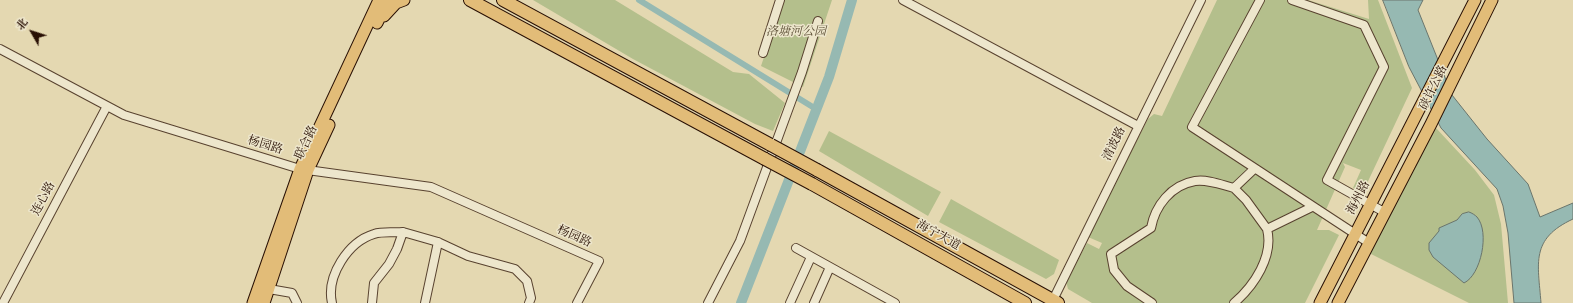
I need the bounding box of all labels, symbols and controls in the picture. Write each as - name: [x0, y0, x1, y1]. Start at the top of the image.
- north arrow: [12, 12, 52, 52]
- text: 北: [14, 16, 32, 33]
- park label: 洛塘河公园: [766, 26, 826, 40]
- street label: 硖许公路: [1417, 63, 1451, 113]
- street label: 联合路: [293, 124, 321, 162]
- street label: 清波路: [1101, 125, 1129, 163]
- street label: 杨园路: [246, 134, 284, 158]
- street label: 海州路: [1344, 179, 1374, 217]
- street label: 连心路: [29, 180, 59, 218]
- street label: 海宁大道: [914, 218, 962, 254]
- street label: 杨园路: [555, 223, 593, 251]

